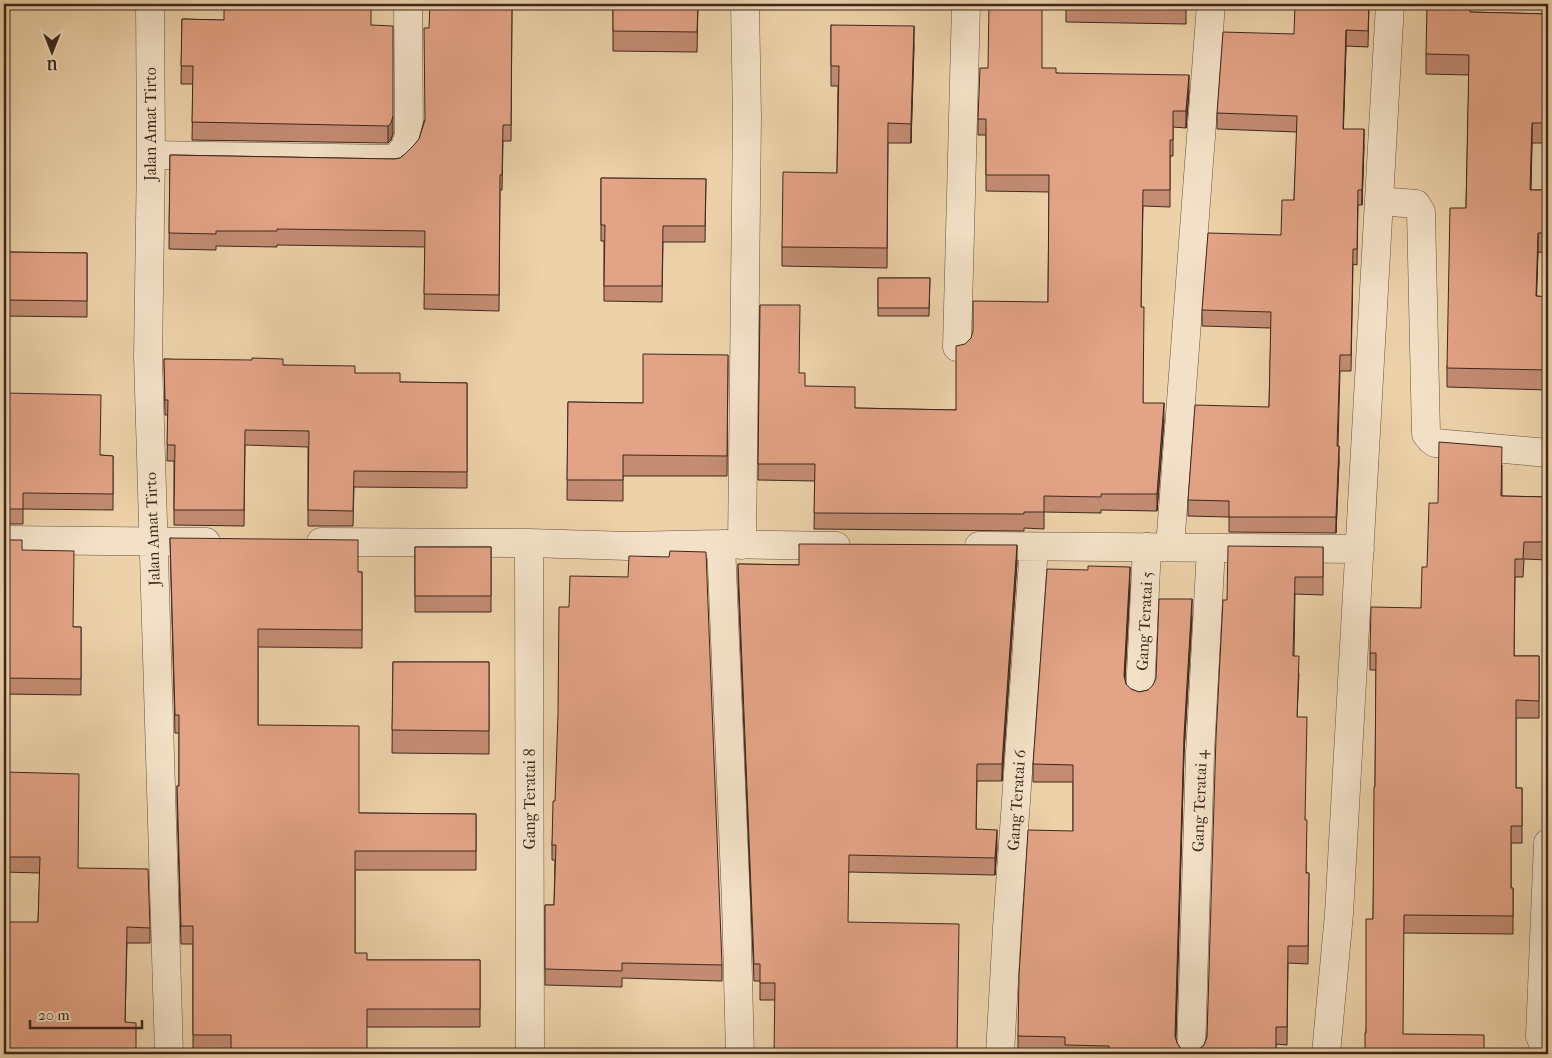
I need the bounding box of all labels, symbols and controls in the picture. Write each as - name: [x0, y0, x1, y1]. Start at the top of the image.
- north arrow: [28, 28, 78, 78]
- text: U: [46, 56, 58, 73]
- street label: Jalan Amat Tirto: [141, 67, 160, 183]
- street label: Jalan Amat Tirto: [141, 472, 164, 588]
- street label: Gang Teratai 5: [1132, 571, 1157, 671]
- street label: Gang Teratai 6: [1003, 748, 1030, 851]
- street label: Gang Teratai 8: [520, 749, 539, 849]
- street label: Gang Teratai 4: [1188, 749, 1211, 852]
- scale bar: [30, 998, 142, 1030]
- text: 20 m: [38, 1006, 70, 1024]

